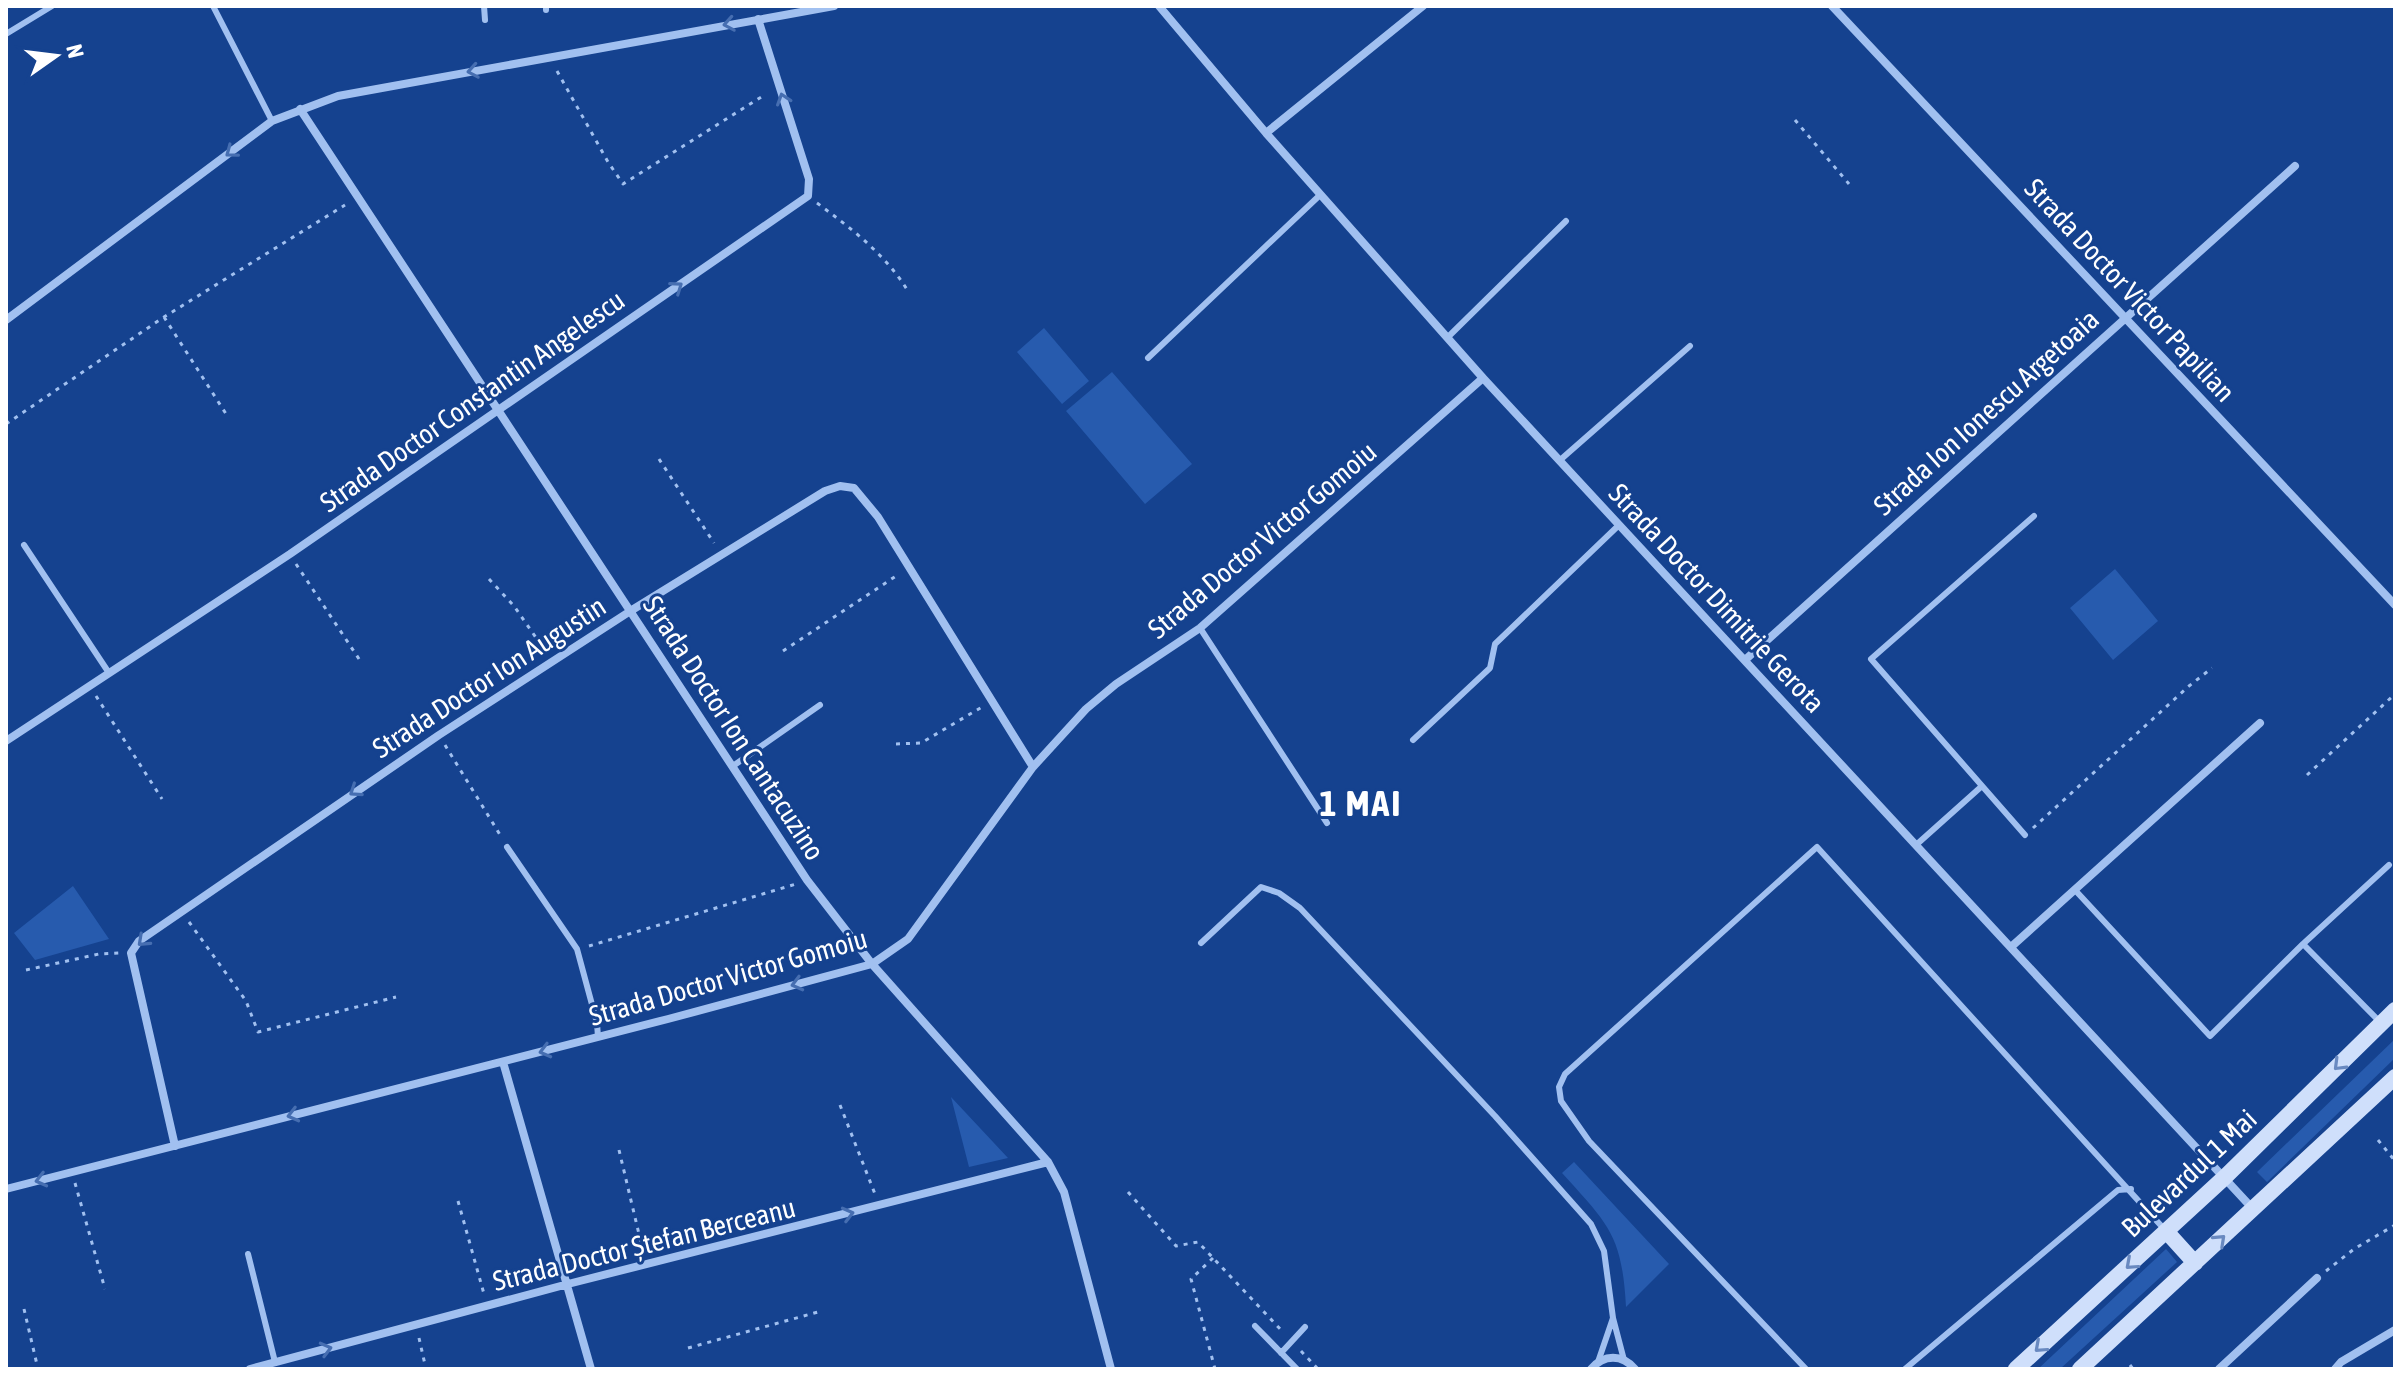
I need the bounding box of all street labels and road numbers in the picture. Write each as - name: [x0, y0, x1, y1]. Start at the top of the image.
- street label: Strada Doctor Victor Papilian: [2018, 172, 2242, 408]
- street label: Strada Doctor Constantin Angelescu: [314, 284, 630, 518]
- street label: Strada Ion Ionescu Argetoaia: [1867, 303, 2105, 521]
- street label: Strada Doctor Victor Gomoiu: [1141, 435, 1383, 645]
- street label: Strada Doctor Dimitrie Gerota: [1603, 477, 1831, 719]
- street label: Strada Doctor Ion Augustin: [366, 590, 612, 764]
- street label: Strada Doctor Ion Cantacuzino: [637, 590, 831, 866]
- street label: Strada Doctor Victor Gomoiu: [585, 922, 871, 1032]
- street label: Bulevardul 1 Mai: [2115, 1103, 2263, 1243]
- street label: Strada Doctor Ștefan Berceanu: [489, 1191, 799, 1297]

